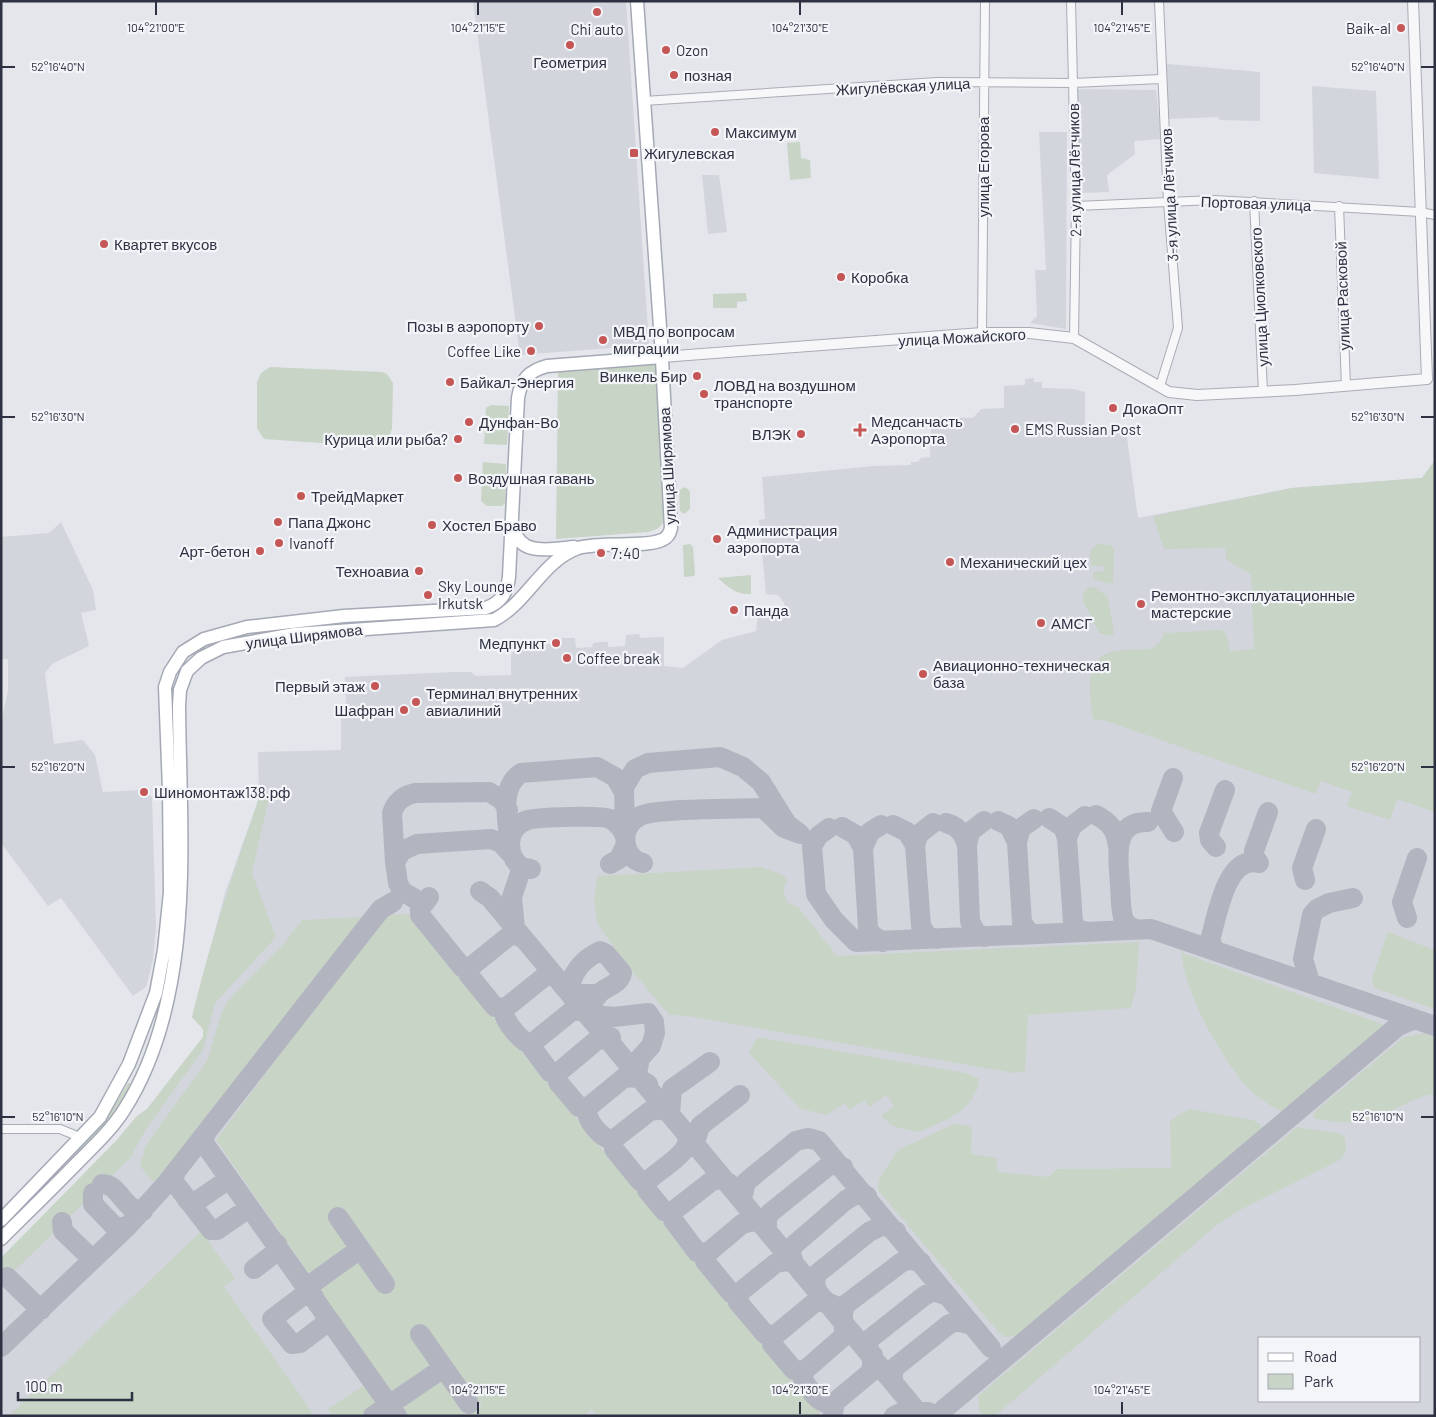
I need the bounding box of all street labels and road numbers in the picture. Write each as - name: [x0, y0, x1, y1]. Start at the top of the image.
- street label: Жигулёвская улица: [835, 73, 971, 99]
- street label: 2-я улица Лётчиков: [1064, 103, 1084, 237]
- street label: улица Егорова: [974, 116, 992, 217]
- street label: 3-я улица Лётчиков: [1157, 128, 1181, 262]
- street label: Портовая улица: [1200, 192, 1312, 214]
- street label: улица Циолковского: [1246, 227, 1272, 367]
- street label: улица Расковой: [1331, 241, 1353, 351]
- street label: улица Можайского: [898, 325, 1026, 349]
- street label: улица Ширямова: [655, 406, 679, 525]
- street label: улица Ширямова: [245, 620, 364, 652]

